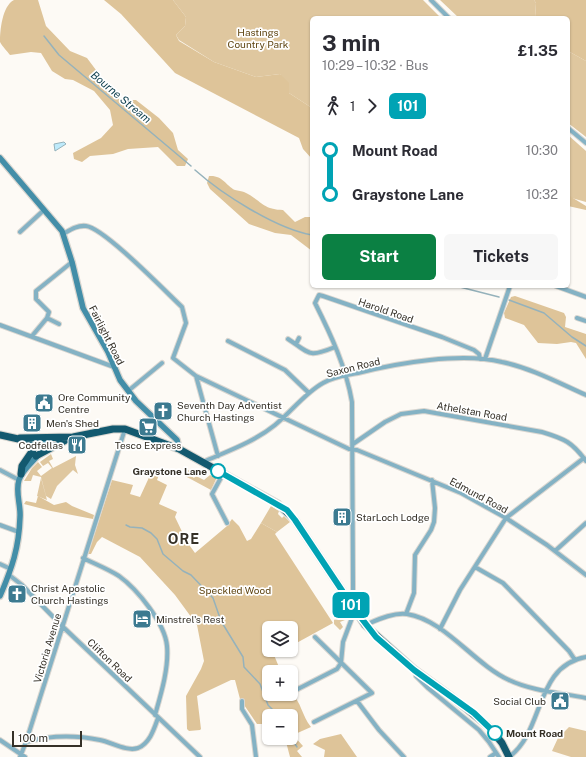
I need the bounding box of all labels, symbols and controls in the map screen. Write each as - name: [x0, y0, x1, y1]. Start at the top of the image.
- park label: Hastings Country Park: [228, 26, 289, 50]
- text: 3 min: [322, 30, 380, 56]
- text: £1.35: [518, 42, 558, 59]
- text: 10:29 – 10:32 · Bus: [322, 58, 428, 73]
- water label: Bourne Stream: [89, 69, 153, 125]
- icon: walk: [322, 95, 344, 117]
- icon: forward: [361, 95, 383, 117]
- text: 101: [397, 98, 418, 114]
- text: 1: [350, 99, 355, 114]
- text: Mount Road: [352, 142, 438, 159]
- text: 10:30: [526, 143, 558, 158]
- text: Graystone Lane: [352, 186, 464, 203]
- text: 10:32: [526, 187, 558, 202]
- button: Start: [322, 234, 436, 280]
- button: Tickets: [444, 234, 558, 280]
- street label: Harold Road: [357, 295, 415, 325]
- street label: Fairlight Road: [87, 303, 127, 367]
- street label: Saxon Road: [325, 355, 381, 379]
- place label: Ore Community Centre: [58, 391, 131, 415]
- public building icon: Ore Community Centre: [33, 392, 55, 414]
- place label: Seventh Day Adventist Church Hastings: [177, 399, 282, 423]
- street label: Athelstan Road: [436, 399, 508, 423]
- church icon: Seventh Day Adventist Church Hastings: [152, 400, 174, 422]
- building icon: Men's Shed: [21, 412, 43, 434]
- supermarket icon: Tesco Express: [137, 416, 159, 438]
- place label: Men's Shed: [46, 417, 99, 429]
- restaurant icon: Codfellas: [66, 434, 88, 456]
- place label: Codfellas: [19, 439, 63, 451]
- place label: Tesco Express: [115, 439, 181, 451]
- marker: Graystone Lane: [210, 463, 226, 479]
- place label: Graystone Lane: [132, 465, 207, 477]
- street label: Edmund Road: [448, 475, 510, 515]
- building icon: StarLoch Lodge: [331, 506, 353, 528]
- place label: StarLoch Lodge: [356, 511, 430, 523]
- district label: ORE: [168, 531, 200, 547]
- place label: Christ Apostolic Church Hastings: [31, 582, 108, 606]
- church icon: Christ Apostolic Church Hastings: [6, 583, 28, 605]
- park label: Speckled Wood: [199, 584, 271, 596]
- line badge: 101: [328, 592, 374, 618]
- text: 101: [340, 597, 362, 613]
- hotel icon: Minstrel's Rest: [131, 608, 153, 630]
- street label: Victoria Avenue: [31, 611, 63, 684]
- place label: Minstrel's Rest: [156, 613, 224, 625]
- map controls: [262, 621, 298, 745]
- button: layers: [262, 621, 298, 657]
- street label: Clifton Road: [85, 636, 135, 684]
- button: +: [262, 665, 298, 701]
- public building icon: Social Club: [549, 690, 571, 712]
- place label: Social Club: [493, 695, 546, 707]
- button: −: [262, 709, 298, 745]
- marker: Mount Road: [487, 725, 503, 741]
- place label: Mount Road: [506, 727, 563, 739]
- scale bar: [12, 729, 82, 748]
- text: 100 m: [18, 732, 48, 744]

